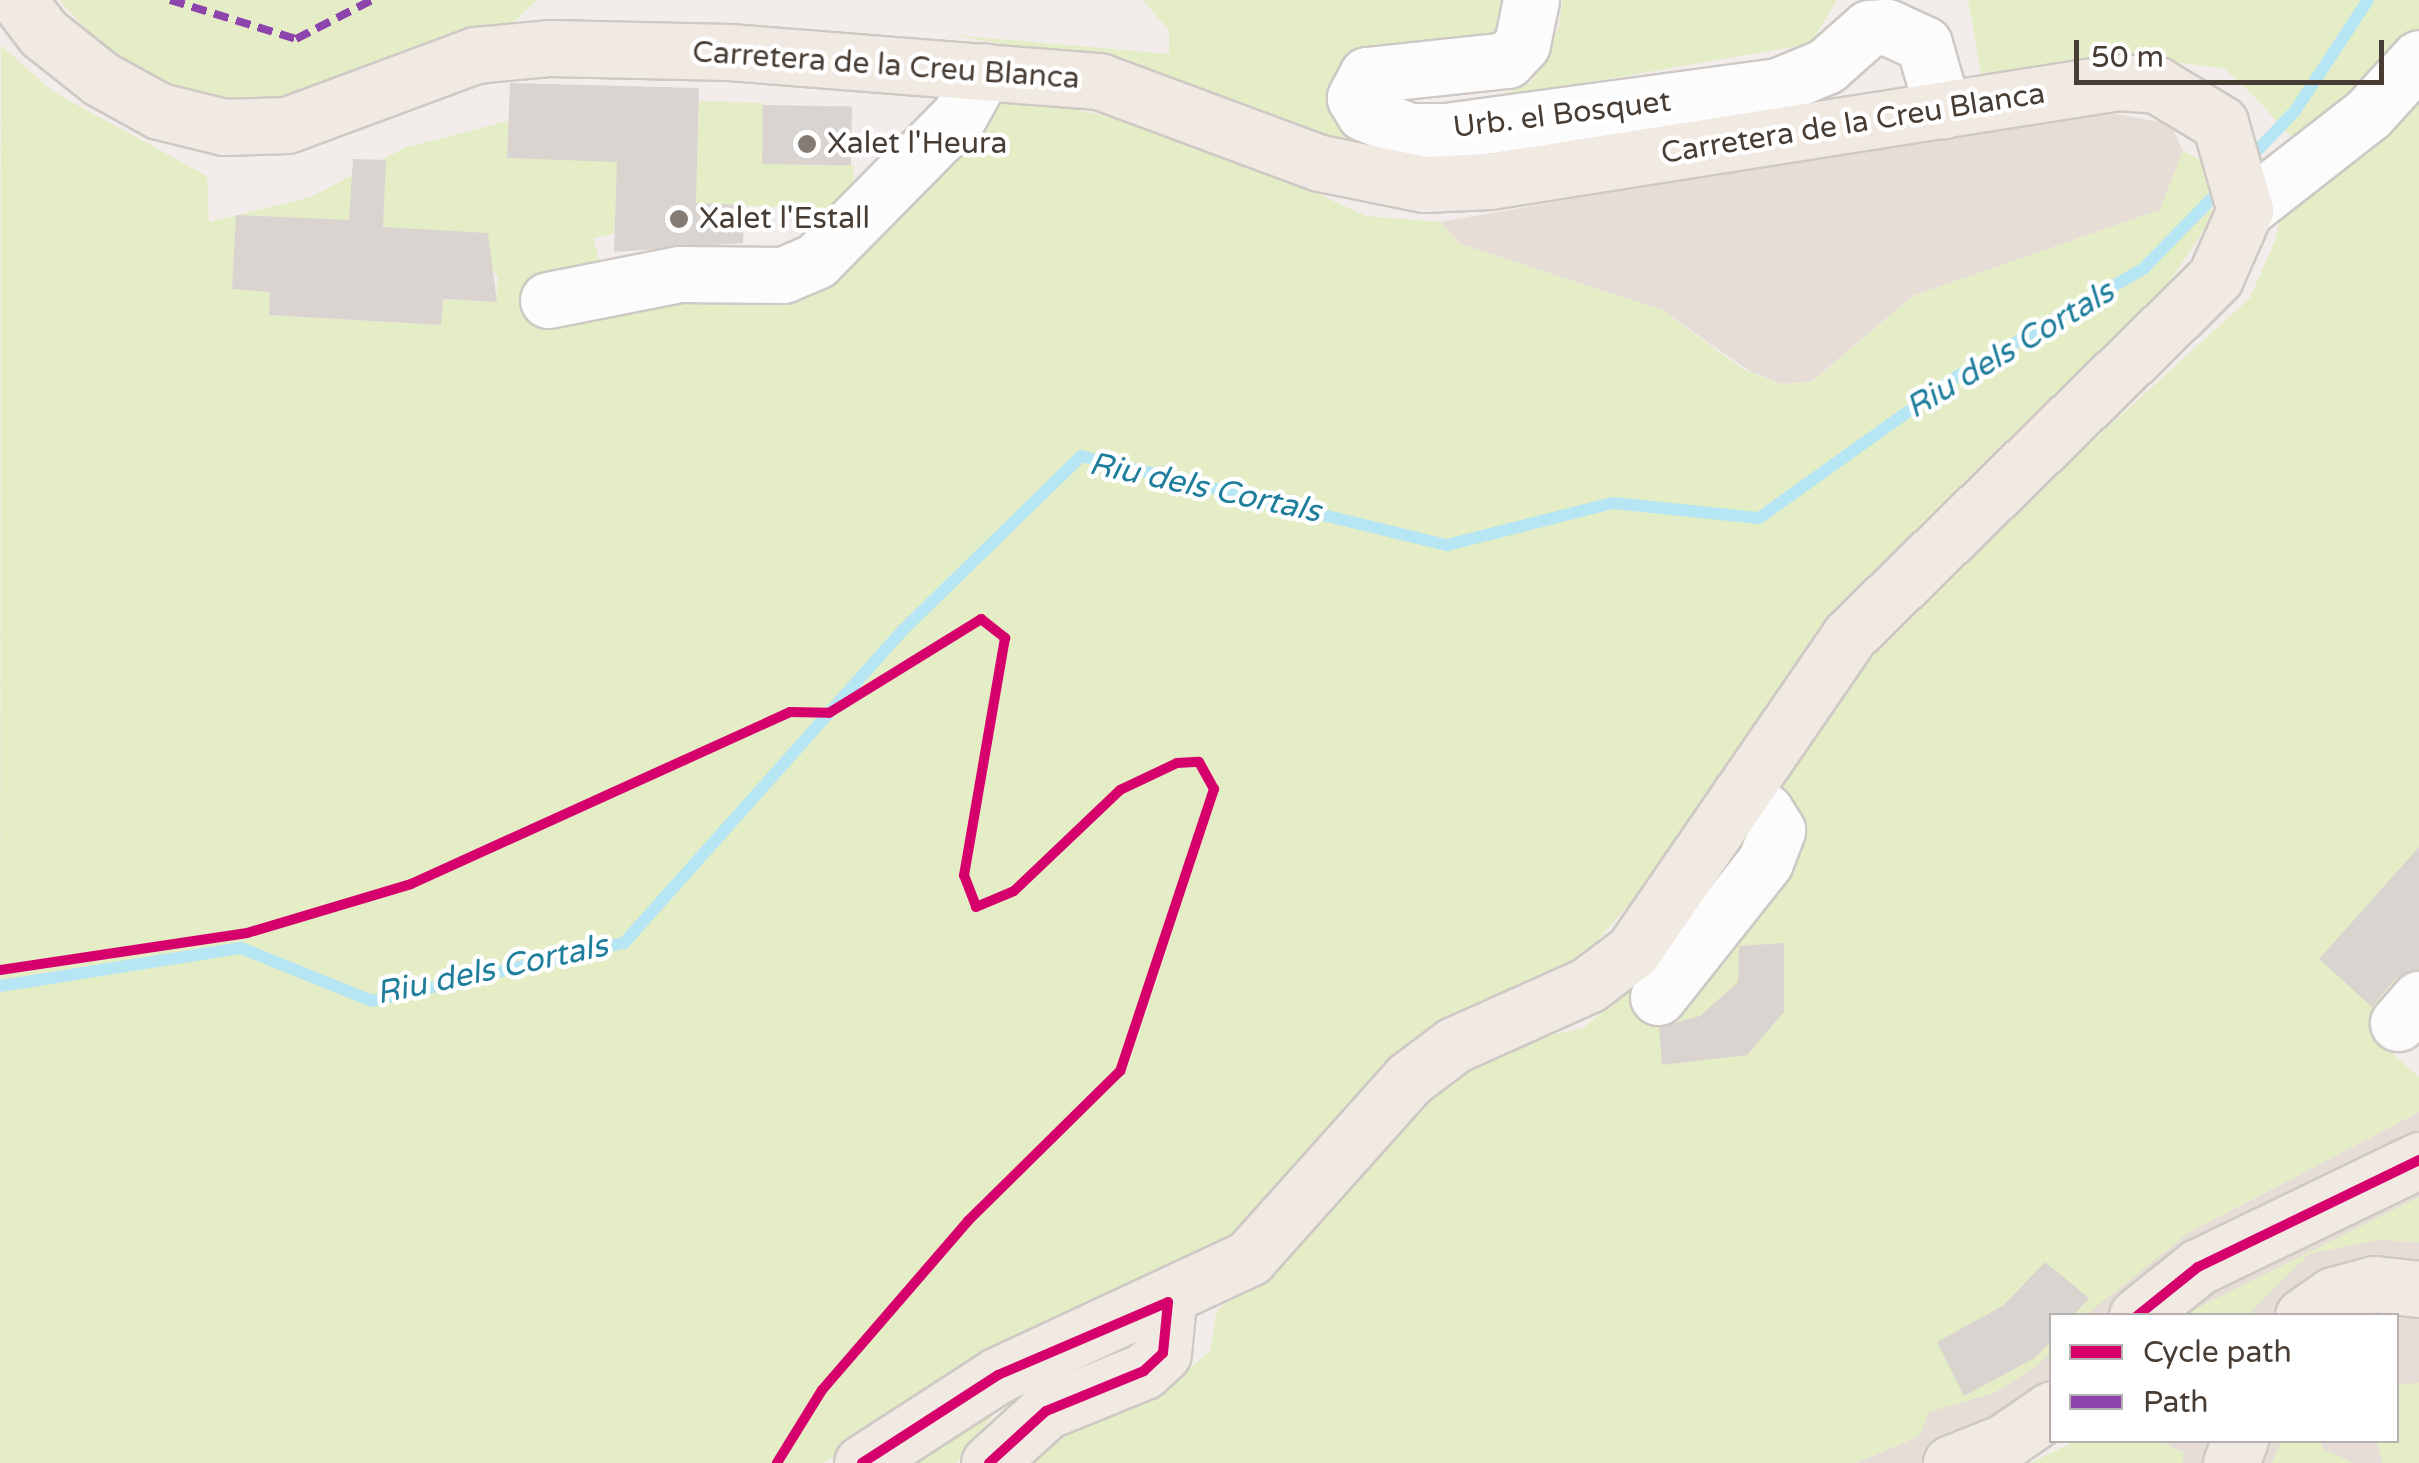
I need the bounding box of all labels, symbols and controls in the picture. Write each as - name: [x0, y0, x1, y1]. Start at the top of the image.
- scale bar: [2079, 20, 2389, 82]
- street label: Carretera de la Creu Blanca: [691, 35, 1081, 97]
- text: 50 m: [2091, 39, 2164, 76]
- street label: Carretera de la Creu Blanca: [1658, 76, 2048, 172]
- street label: Urb. el Bosquet: [1451, 84, 1673, 146]
- place label: Xalet l'Heura: [827, 126, 1007, 162]
- marker: Xalet l'Heura: [796, 133, 818, 155]
- place label: Xalet l'Estall: [699, 201, 870, 237]
- marker: Xalet l'Estall: [668, 208, 690, 230]
- water label: Riu dels Cortals: [1899, 273, 2121, 427]
- water label: Riu dels Cortals: [1086, 445, 1324, 531]
- water label: Riu dels Cortals: [373, 927, 611, 1013]
- legend: [2049, 1313, 2399, 1443]
- text: Cycle path: [2143, 1334, 2292, 1371]
- text: Path: [2143, 1384, 2209, 1421]

